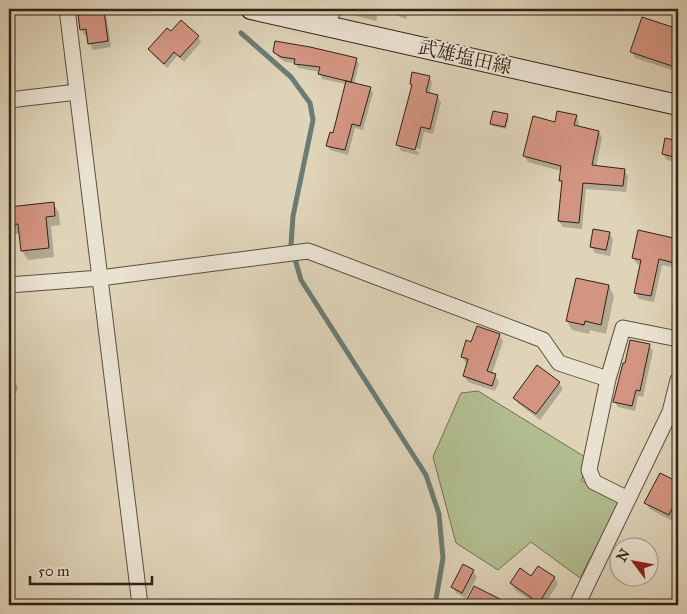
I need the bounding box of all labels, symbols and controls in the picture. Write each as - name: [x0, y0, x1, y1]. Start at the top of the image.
- street label: 武雄塩田線: [416, 35, 514, 79]
- north arrow: [610, 536, 660, 586]
- text: N: [613, 546, 634, 565]
- scale bar: [30, 554, 152, 586]
- text: 50 m: [38, 562, 70, 580]

